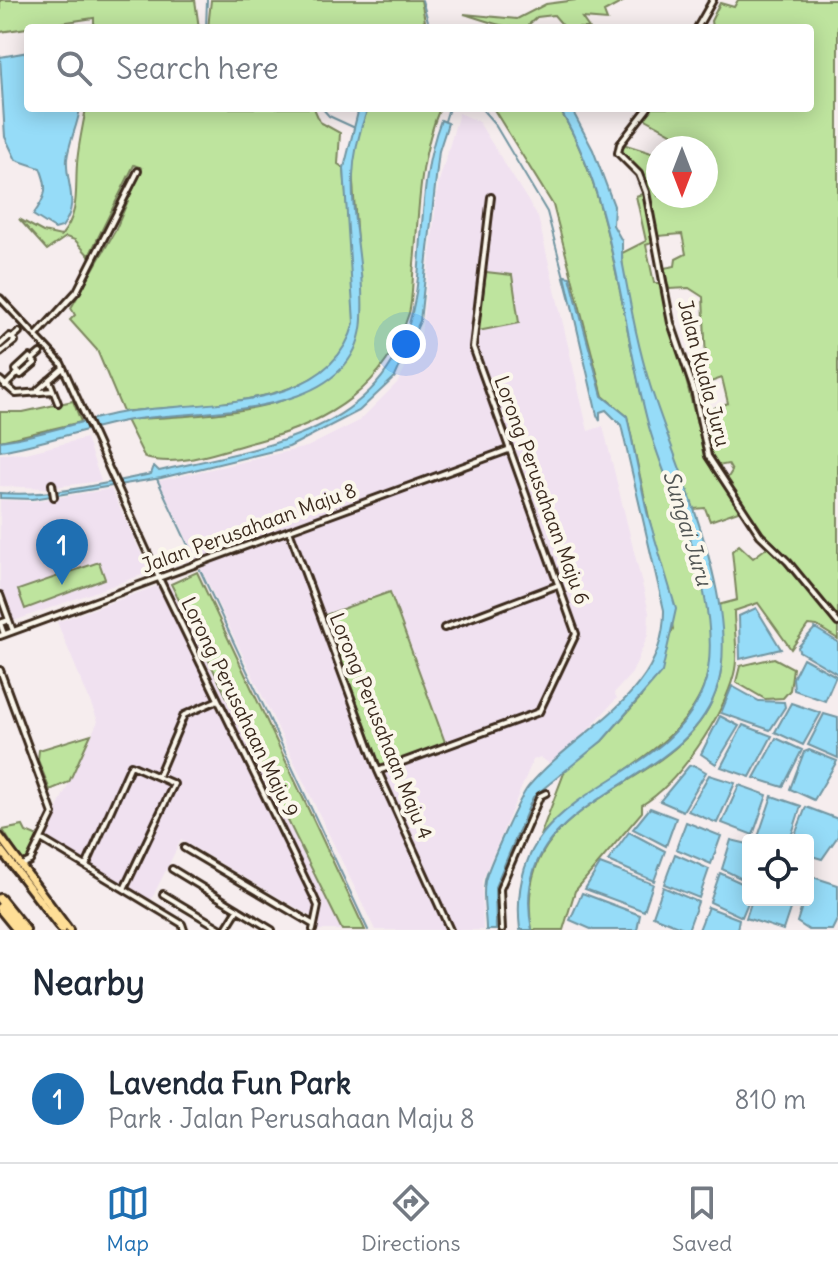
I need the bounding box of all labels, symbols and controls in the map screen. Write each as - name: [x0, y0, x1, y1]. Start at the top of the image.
- search box: [24, 24, 814, 112]
- icon: search: [52, 46, 96, 90]
- text: Search here: [116, 49, 279, 87]
- north arrow: [646, 136, 718, 208]
- street label: Jalan Kuala Juru: [673, 297, 736, 449]
- your location: [386, 324, 426, 364]
- street label: Lorong Perusahaan Maju 6: [489, 372, 596, 608]
- water label: Sungai Juru: [657, 467, 719, 590]
- street label: Jalan Perusahaan Maju 8: [138, 477, 360, 578]
- pin: 1: [36, 519, 88, 585]
- street label: Lorong Perusahaan Maju 9: [176, 593, 305, 821]
- street label: Lorong Perusahaan Maju 4: [325, 609, 438, 843]
- map controls: [742, 834, 814, 906]
- button: locate: [742, 834, 814, 906]
- text: Nearby: [32, 961, 145, 1004]
- text: Lavenda Fun Park: [108, 1064, 351, 1102]
- text: 1: [53, 1083, 63, 1116]
- text: 810 m: [735, 1083, 806, 1116]
- text: Park · Jalan Perusahaan Maju 8: [108, 1102, 475, 1135]
- tab: Map: [106, 1181, 150, 1257]
- tab: Directions: [361, 1181, 461, 1257]
- tab: Saved: [672, 1181, 732, 1257]

